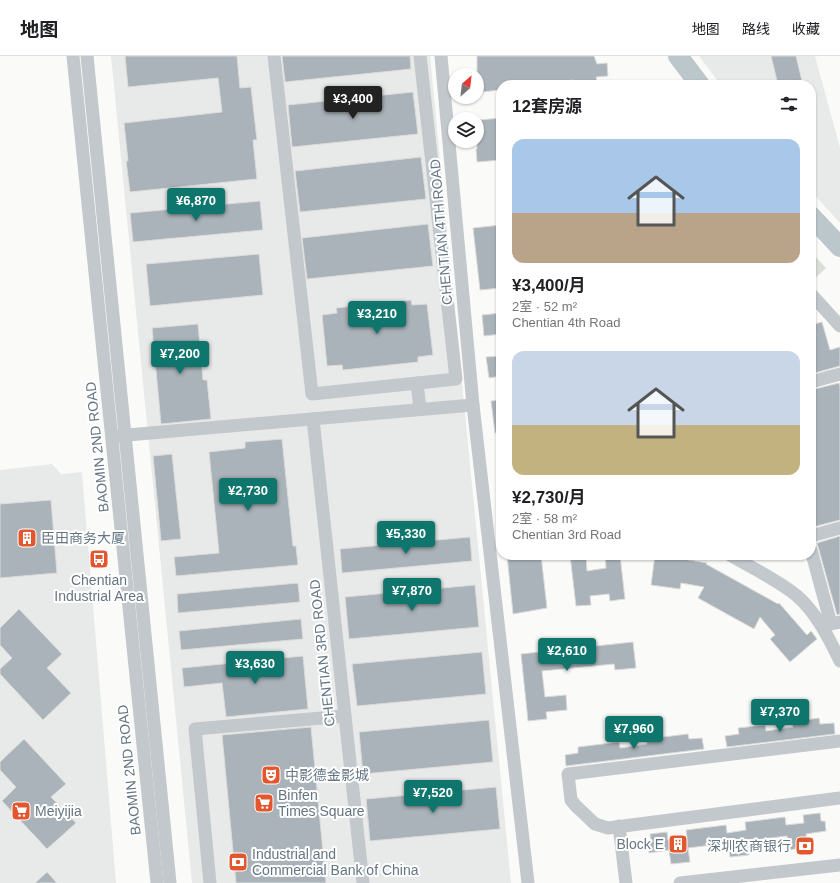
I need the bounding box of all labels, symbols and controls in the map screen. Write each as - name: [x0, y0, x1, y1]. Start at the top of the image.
- text: 地图: [20, 19, 58, 40]
- text: 地图: [692, 21, 720, 37]
- text: 路线: [742, 21, 770, 37]
- text: 收藏: [792, 21, 820, 37]
- north arrow: [448, 68, 484, 104]
- map controls: [448, 68, 484, 148]
- pin: ¥3,400: [320, 86, 386, 120]
- text: ¥3,400: [333, 91, 373, 106]
- icon: filters: [778, 93, 800, 115]
- text: 12套房源: [512, 97, 582, 116]
- button: layers: [448, 112, 484, 148]
- street label: CHENTIAN 4TH ROAD: [427, 158, 455, 306]
- icon: home: [620, 165, 692, 237]
- pin: ¥6,870: [163, 188, 229, 222]
- text: ¥6,870: [176, 193, 216, 208]
- text: ¥3,400/月: [512, 276, 586, 295]
- text: 2室 · 52 m²: [512, 299, 577, 314]
- pin: ¥3,210: [344, 301, 410, 335]
- text: ¥3,210: [357, 306, 397, 321]
- text: Chentian 4th Road: [512, 315, 620, 330]
- pin: ¥7,200: [147, 341, 213, 375]
- text: ¥7,200: [160, 346, 200, 361]
- icon: home: [620, 377, 692, 449]
- street label: BAOMIN 2ND ROAD: [82, 381, 112, 513]
- pin: ¥2,730: [215, 478, 281, 512]
- text: ¥2,730: [228, 483, 268, 498]
- text: ¥2,730/月: [512, 488, 586, 507]
- text: 2室 · 58 m²: [512, 511, 577, 526]
- pin: ¥5,330: [373, 521, 439, 555]
- text: ¥5,330: [386, 526, 426, 541]
- building icon: 臣田商务大厦: [16, 527, 38, 549]
- text: Chentian 3rd Road: [512, 527, 621, 542]
- place label: 臣田商务大厦: [41, 530, 125, 546]
- bus stop icon: Chentian Industrial Area: [88, 548, 110, 570]
- place label: Chentian Industrial Area: [54, 572, 144, 604]
- pin: ¥7,870: [379, 578, 445, 612]
- street label: CHENTIAN 3RD ROAD: [306, 579, 338, 727]
- text: ¥7,870: [392, 583, 432, 598]
- pin: ¥2,610: [534, 638, 600, 672]
- text: ¥2,610: [547, 643, 587, 658]
- pin: ¥3,630: [222, 651, 288, 685]
- text: ¥3,630: [235, 656, 275, 671]
- pin: ¥7,370: [747, 699, 813, 733]
- street label: BAOMIN 2ND ROAD: [114, 704, 144, 836]
- text: ¥7,370: [760, 704, 800, 719]
- pin: ¥7,960: [601, 716, 667, 750]
- text: ¥7,960: [614, 721, 654, 736]
- theatre icon: 中影德金影城: [260, 764, 282, 786]
- place label: 中影德金影城: [285, 767, 369, 783]
- pin: ¥7,520: [400, 780, 466, 814]
- text: ¥7,520: [413, 785, 453, 800]
- place label: Binfen Times Square: [278, 787, 365, 819]
- supermarket icon: Binfen Times Square: [253, 792, 275, 814]
- supermarket icon: Meiyijia: [10, 800, 32, 822]
- place label: Meiyijia: [35, 803, 82, 819]
- building icon: Block E: [667, 833, 689, 855]
- bank icon: 深圳农商银行: [794, 835, 816, 857]
- place label: Block E: [617, 836, 664, 852]
- place label: 深圳农商银行: [707, 838, 791, 854]
- place label: Industrial and Commercial Bank of China: [252, 846, 419, 878]
- bank icon: Industrial and Commercial Bank of China: [227, 851, 249, 873]

